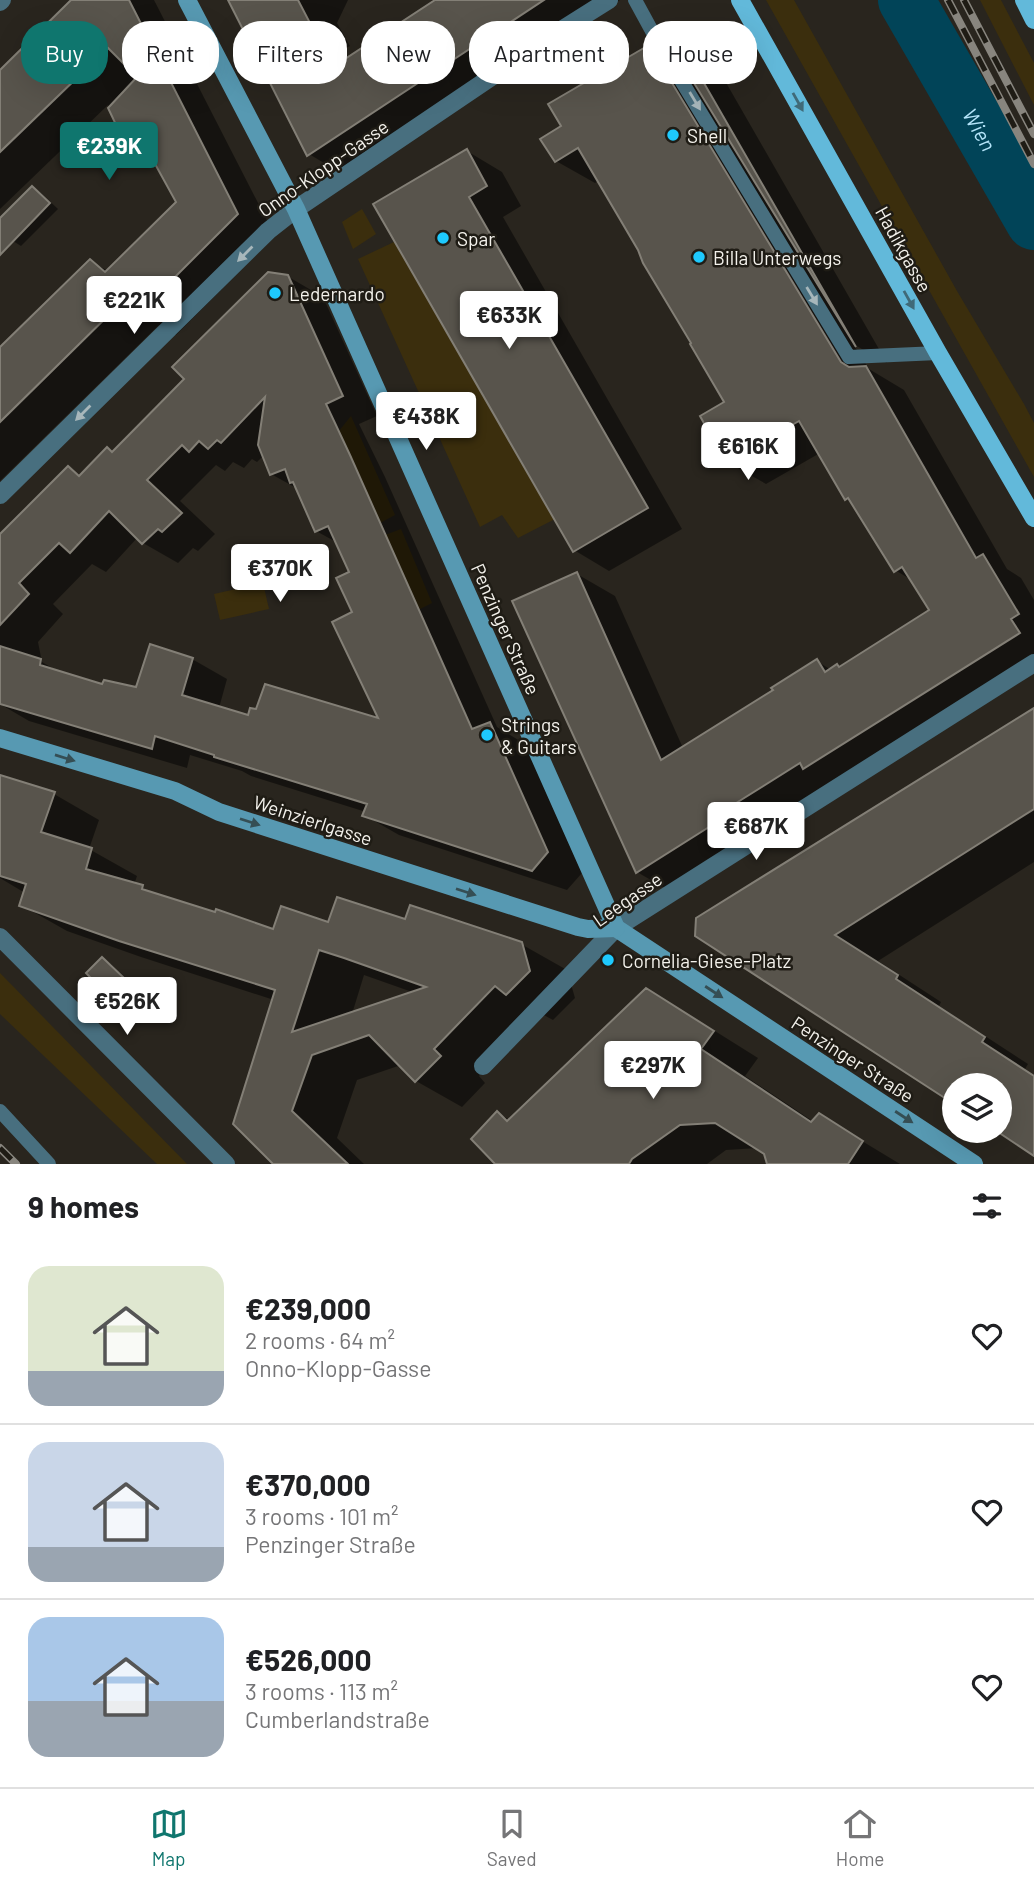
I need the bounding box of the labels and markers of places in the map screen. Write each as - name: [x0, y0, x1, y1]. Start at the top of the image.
- pin: €239K: [60, 122, 158, 182]
- place label: Shell: [687, 124, 727, 147]
- marker: Shell: [665, 127, 681, 143]
- place label: Spar: [457, 227, 495, 250]
- marker: Spar: [435, 230, 451, 246]
- place label: Billa Unterwegs: [713, 246, 841, 269]
- marker: Billa Unterwegs: [691, 249, 707, 265]
- pin: €221K: [85, 276, 183, 336]
- place label: Ledernardo: [289, 282, 385, 305]
- marker: Ledernardo: [267, 285, 283, 301]
- pin: €633K: [460, 292, 558, 351]
- pin: €438K: [377, 392, 475, 452]
- pin: €616K: [699, 422, 797, 482]
- pin: €370K: [231, 544, 329, 604]
- place label: Strings & Guitars: [501, 713, 577, 758]
- marker: Strings & Guitars: [479, 727, 495, 743]
- pin: €687K: [707, 802, 805, 862]
- place label: Cornelia-Giese-Platz: [622, 949, 791, 972]
- marker: Cornelia-Giese-Platz: [600, 952, 616, 968]
- pin: €526K: [78, 978, 176, 1037]
- pin: €297K: [604, 1042, 702, 1101]

